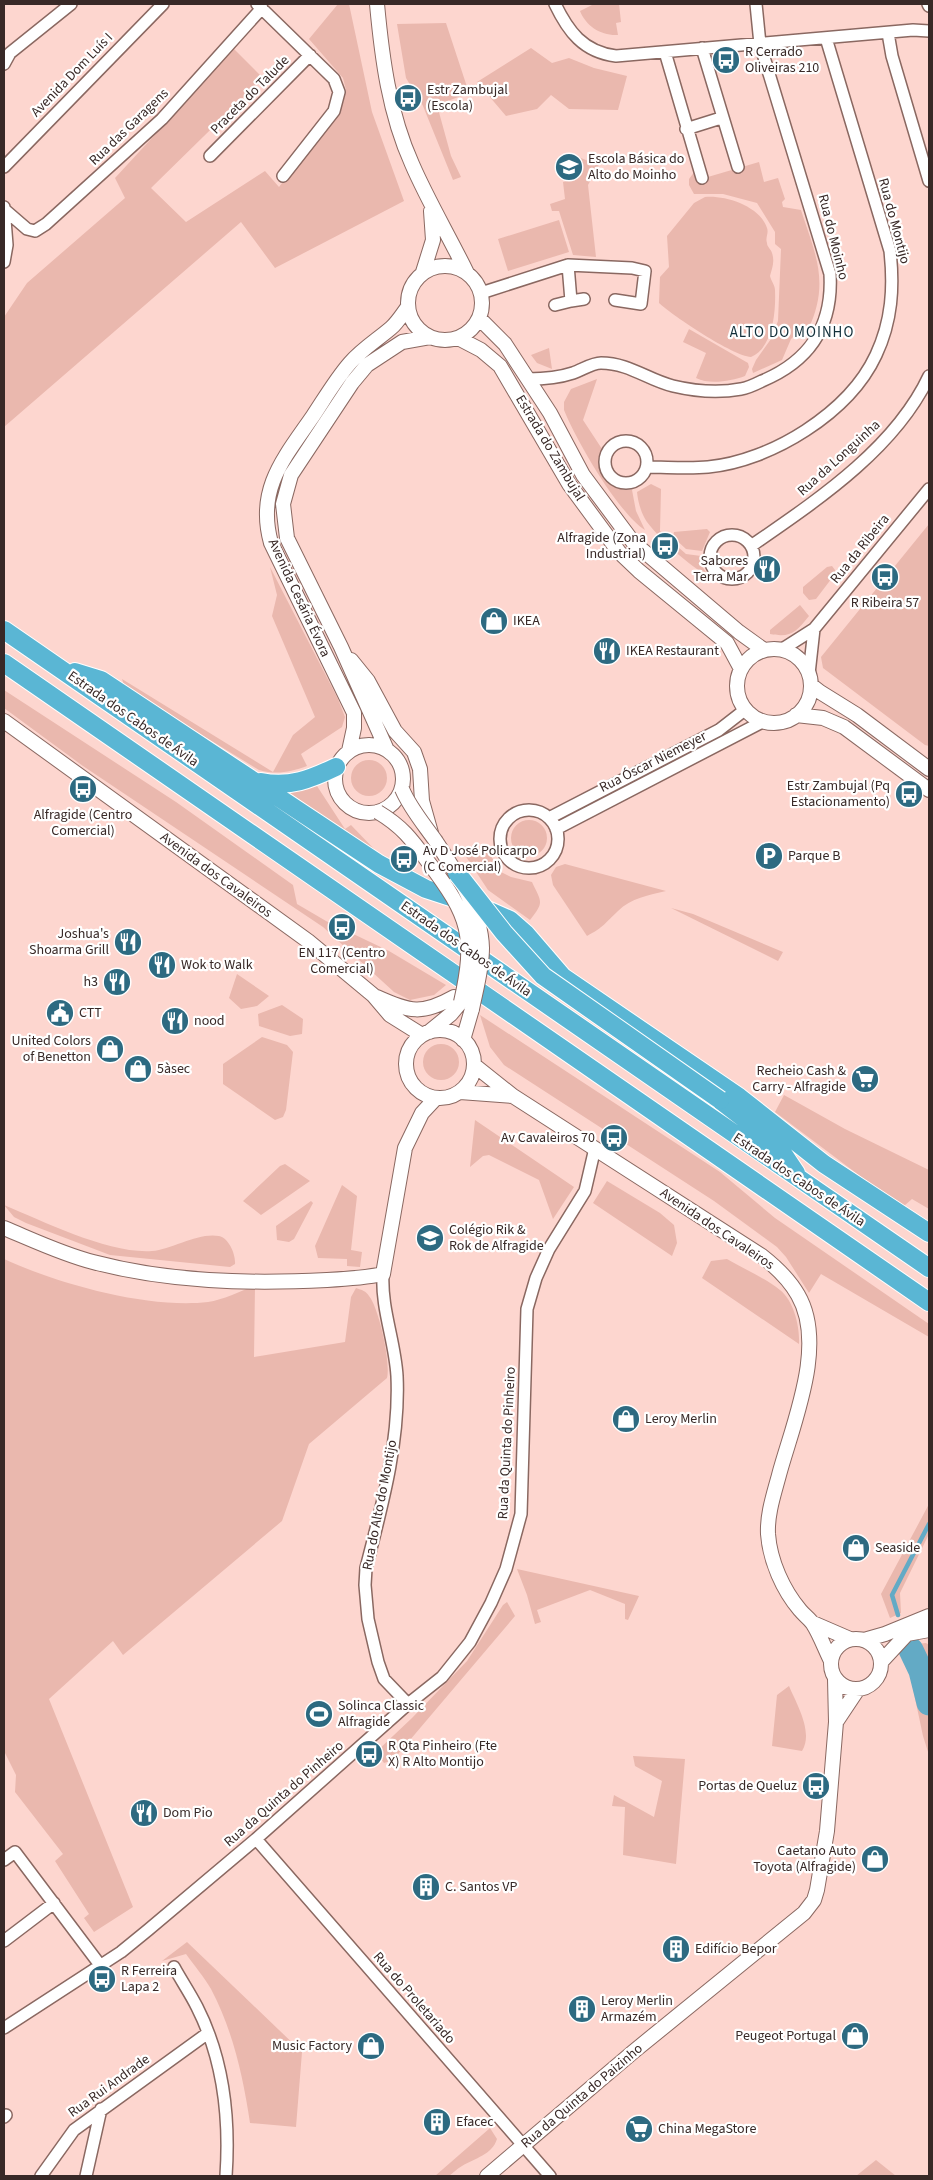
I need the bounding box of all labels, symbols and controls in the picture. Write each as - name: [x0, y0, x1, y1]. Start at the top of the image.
- street label: Avenida Dom Luís I: [26, 28, 118, 122]
- place label: R Cerrado Oliveiras 210: [745, 42, 819, 78]
- bus stop icon: R Cerrado Oliveiras 210: [711, 45, 741, 75]
- street label: Praceta do Talude: [206, 51, 294, 139]
- place label: Estr Zambujal (Escola): [427, 80, 508, 116]
- bus stop icon: Estr Zambujal (Escola): [393, 83, 423, 113]
- street label: Rua das Garagens: [85, 84, 173, 170]
- place label: Escola Básica do Alto do Moinho: [588, 149, 684, 185]
- school or university icon: Escola Básica do Alto do Moinho: [554, 152, 584, 182]
- street label: Rua do Montijo: [873, 176, 915, 266]
- street label: Rua do Moinho: [813, 192, 853, 282]
- district label: ALTO DO MOINHO: [730, 322, 854, 343]
- street label: Estrada do Zambujal: [510, 391, 590, 505]
- street label: Rua da Longuinha: [793, 415, 885, 501]
- street label: Rua da Ribeira: [826, 510, 894, 588]
- place label: Alfragide (Zona Industrial): [557, 528, 646, 564]
- bus stop icon: Alfragide (Zona Industrial): [650, 531, 680, 561]
- street label: Avenida Cesária Évora: [263, 536, 335, 660]
- place label: Sabores Terra Mar: [693, 551, 748, 587]
- restaurant icon: Sabores Terra Mar: [752, 554, 782, 584]
- bus stop icon: R Ribeira 57: [870, 562, 900, 592]
- place label: R Ribeira 57: [851, 593, 919, 613]
- shop icon: IKEA: [479, 606, 509, 636]
- place label: IKEA: [513, 611, 540, 631]
- restaurant icon: IKEA Restaurant: [592, 636, 622, 666]
- place label: IKEA Restaurant: [626, 641, 719, 661]
- street label: Estrada dos Cabos de Ávila: [64, 666, 202, 772]
- street label: Rua Óscar Niemeyer: [596, 726, 710, 798]
- bus stop icon: Alfragide (Centro Comercial): [68, 774, 98, 804]
- place label: Estr Zambujal (Pq Estacionamento): [787, 776, 890, 812]
- bus stop icon: Estr Zambujal (Pq Estacionamento): [894, 779, 924, 809]
- place label: Alfragide (Centro Comercial): [34, 805, 132, 841]
- street label: Avenida dos Cavaleiros: [156, 827, 276, 923]
- place label: Av D José Policarpo (C Comercial): [423, 841, 537, 877]
- parking icon: Parque B: [754, 841, 784, 871]
- bus stop icon: Av D José Policarpo (C Comercial): [389, 844, 419, 874]
- place label: Parque B: [788, 846, 840, 866]
- street label: Estrada dos Cabos de Ávila: [397, 896, 535, 1002]
- bus stop icon: EN 117 (Centro Comercial): [327, 912, 357, 942]
- place label: Joshua's Shoarma Grill: [29, 924, 109, 960]
- restaurant icon: Joshua's Shoarma Grill: [113, 927, 143, 957]
- place label: EN 117 (Centro Comercial): [299, 943, 385, 979]
- restaurant icon: Wok to Walk: [147, 950, 177, 980]
- place label: Wok to Walk: [181, 955, 253, 975]
- restaurant icon: h3: [102, 967, 132, 997]
- place label: h3: [83, 972, 98, 992]
- public building icon: CTT: [45, 998, 75, 1028]
- place label: CTT: [79, 1003, 102, 1023]
- restaurant icon: nood: [160, 1006, 190, 1036]
- place label: nood: [194, 1011, 225, 1031]
- place label: United Colors of Benetton: [11, 1031, 91, 1067]
- shop icon: United Colors of Benetton: [95, 1034, 125, 1064]
- shop icon: 5àsec: [123, 1054, 153, 1084]
- place label: 5àsec: [157, 1059, 191, 1079]
- place label: Recheio Cash & Carry - Alfragide: [752, 1061, 846, 1097]
- supermarket icon: Recheio Cash & Carry - Alfragide: [850, 1064, 880, 1094]
- bus stop icon: Av Cavaleiros 70: [599, 1123, 629, 1153]
- place label: Av Cavaleiros 70: [501, 1128, 595, 1148]
- street label: Estrada dos Cabos de Ávila: [729, 1128, 869, 1232]
- street label: Avenida dos Cavaleiros: [656, 1183, 778, 1275]
- place label: Colégio Rik & Rok de Alfragide: [449, 1220, 544, 1256]
- school or university icon: Colégio Rik & Rok de Alfragide: [415, 1223, 445, 1253]
- street label: Rua da Quinta do Pinheiro: [493, 1366, 521, 1520]
- shop icon: Leroy Merlin: [611, 1404, 641, 1434]
- place label: Leroy Merlin: [645, 1409, 717, 1429]
- street label: Rua do Alto do Montijo: [358, 1438, 402, 1572]
- shop icon: Seaside: [841, 1533, 871, 1563]
- place label: Seaside: [875, 1538, 920, 1558]
- place label: Solinca Classic Alfragide: [338, 1696, 425, 1732]
- sports icon: Solinca Classic Alfragide: [304, 1699, 334, 1729]
- street label: Rua da Quinta do Pinheiro: [220, 1736, 348, 1852]
- place label: R Qta Pinheiro (Fte X) R Alto Montijo: [388, 1736, 497, 1772]
- bus stop icon: R Qta Pinheiro (Fte X) R Alto Montijo: [354, 1739, 384, 1769]
- bus stop icon: Portas de Queluz: [801, 1771, 831, 1801]
- place label: Portas de Queluz: [698, 1776, 797, 1796]
- restaurant icon: Dom Pio: [129, 1798, 159, 1828]
- place label: Dom Pio: [163, 1803, 213, 1823]
- place label: Caetano Auto Toyota (Alfragide): [753, 1841, 856, 1877]
- shop icon: Caetano Auto Toyota (Alfragide): [860, 1844, 890, 1874]
- building icon: C. Santos VP: [411, 1872, 441, 1902]
- place label: C. Santos VP: [445, 1877, 517, 1897]
- building icon: Edifício Bepor: [661, 1934, 691, 1964]
- place label: Edifício Bepor: [695, 1939, 777, 1959]
- street label: Rua do Proletariado: [368, 1948, 460, 2048]
- place label: R Ferreira Lapa 2: [121, 1961, 177, 1997]
- bus stop icon: R Ferreira Lapa 2: [87, 1964, 117, 1994]
- place label: Leroy Merlin Armazém: [601, 1991, 673, 2027]
- building icon: Leroy Merlin Armazém: [567, 1994, 597, 2024]
- shop icon: Peugeot Portugal: [840, 2021, 870, 2051]
- place label: Peugeot Portugal: [735, 2026, 836, 2046]
- shop icon: Music Factory: [356, 2031, 386, 2061]
- place label: Music Factory: [272, 2036, 352, 2056]
- street label: Rua da Quinta do Paizinho: [517, 2039, 647, 2153]
- street label: Rua Rui Andrade: [64, 2049, 154, 2122]
- building icon: Efacec: [422, 2107, 452, 2137]
- place label: Efacec: [456, 2112, 494, 2132]
- supermarket icon: China MegaStore: [624, 2114, 654, 2144]
- place label: China MegaStore: [658, 2119, 756, 2139]

